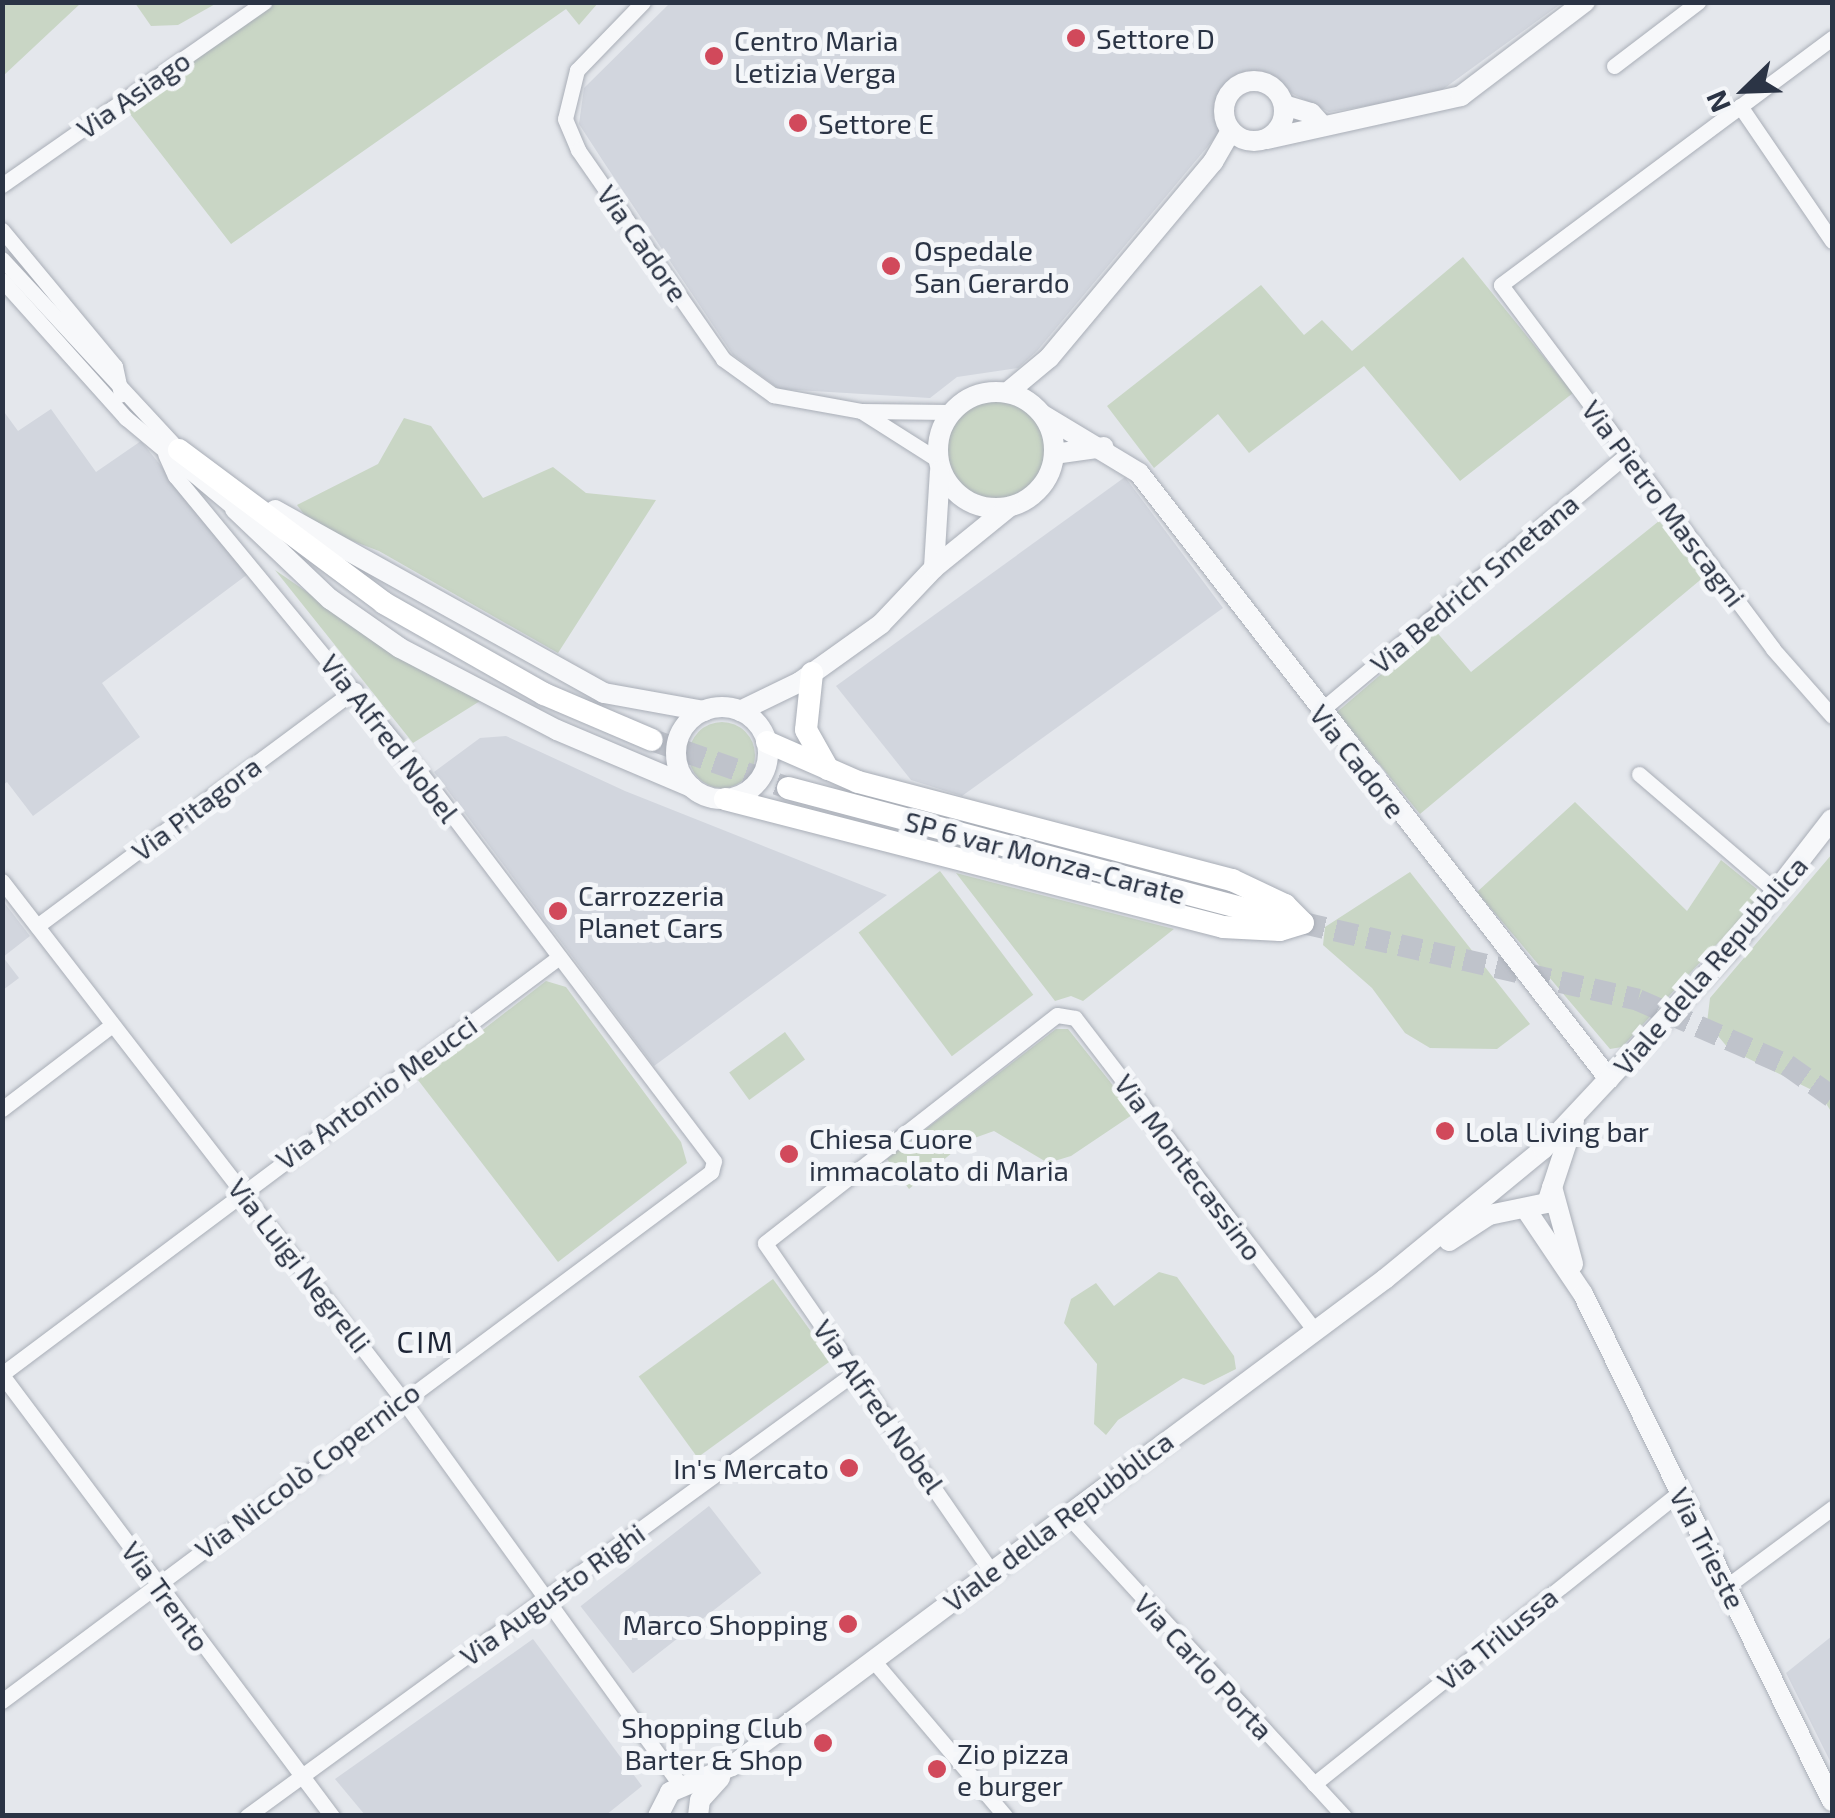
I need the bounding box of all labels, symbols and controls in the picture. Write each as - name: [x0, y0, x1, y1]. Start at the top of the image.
- place label: Settore D: [1096, 21, 1215, 55]
- place label: Centro Maria Letizia Verga: [734, 23, 898, 89]
- marker: Settore D: [1065, 27, 1087, 49]
- north arrow: [1695, 40, 1795, 140]
- street label: Via Asiago: [70, 43, 196, 145]
- marker: Centro Maria Letizia Verga: [703, 45, 725, 67]
- text: N: [1698, 86, 1737, 118]
- place label: Settore E: [818, 106, 934, 140]
- marker: Settore E: [787, 112, 809, 134]
- street label: Via Cadore: [591, 178, 695, 308]
- place label: Ospedale San Gerardo: [914, 233, 1070, 299]
- marker: Ospedale San Gerardo: [878, 253, 904, 279]
- street label: Via Pietro Mascagni: [1575, 393, 1753, 613]
- street label: Via Bedrich Smetana: [1363, 486, 1585, 680]
- street label: Via Alfred Nobel: [314, 647, 466, 829]
- street label: Via Cadore: [1303, 698, 1413, 824]
- street label: Via Pitagora: [125, 749, 267, 867]
- street label: SP 6 var Monza-Carate: [900, 803, 1190, 911]
- street label: Viale della Repubblica: [1606, 849, 1814, 1081]
- place label: Carrozzeria Planet Cars: [578, 878, 724, 944]
- marker: Carrozzeria Planet Cars: [547, 900, 569, 922]
- street label: Via Antonio Meucci: [269, 1008, 483, 1176]
- street label: Via Montecassino: [1108, 1067, 1270, 1267]
- place label: Lola Living bar: [1465, 1114, 1649, 1148]
- marker: Lola Living bar: [1434, 1120, 1456, 1142]
- place label: Chiesa Cuore immacolato di Maria: [809, 1121, 1069, 1187]
- marker: Chiesa Cuore immacolato di Maria: [778, 1143, 800, 1165]
- street label: Via Luigi Negrelli: [222, 1171, 378, 1359]
- street label: Via Alfred Nobel: [806, 1312, 952, 1500]
- district label: CIM: [397, 1323, 455, 1359]
- street label: Via Niccolò Copernico: [188, 1375, 426, 1565]
- street label: Viale della Repubblica: [937, 1424, 1179, 1618]
- place label: In's Mercato: [673, 1451, 829, 1485]
- marker: In's Mercato: [838, 1457, 860, 1479]
- street label: Via Trieste: [1663, 1481, 1753, 1615]
- street label: Via Augusto Righi: [453, 1516, 651, 1672]
- street label: Via Trento: [115, 1534, 217, 1658]
- street label: Via Trilussa: [1430, 1579, 1564, 1697]
- street label: Via Carlo Porta: [1128, 1586, 1280, 1746]
- place label: Marco Shopping: [622, 1607, 828, 1641]
- marker: Marco Shopping: [837, 1613, 859, 1635]
- place label: Shopping Club Barter & Shop: [621, 1710, 803, 1776]
- marker: Shopping Club Barter & Shop: [812, 1732, 834, 1754]
- place label: Zio pizza e burger: [957, 1736, 1069, 1802]
- marker: Zio pizza e burger: [926, 1758, 948, 1780]

